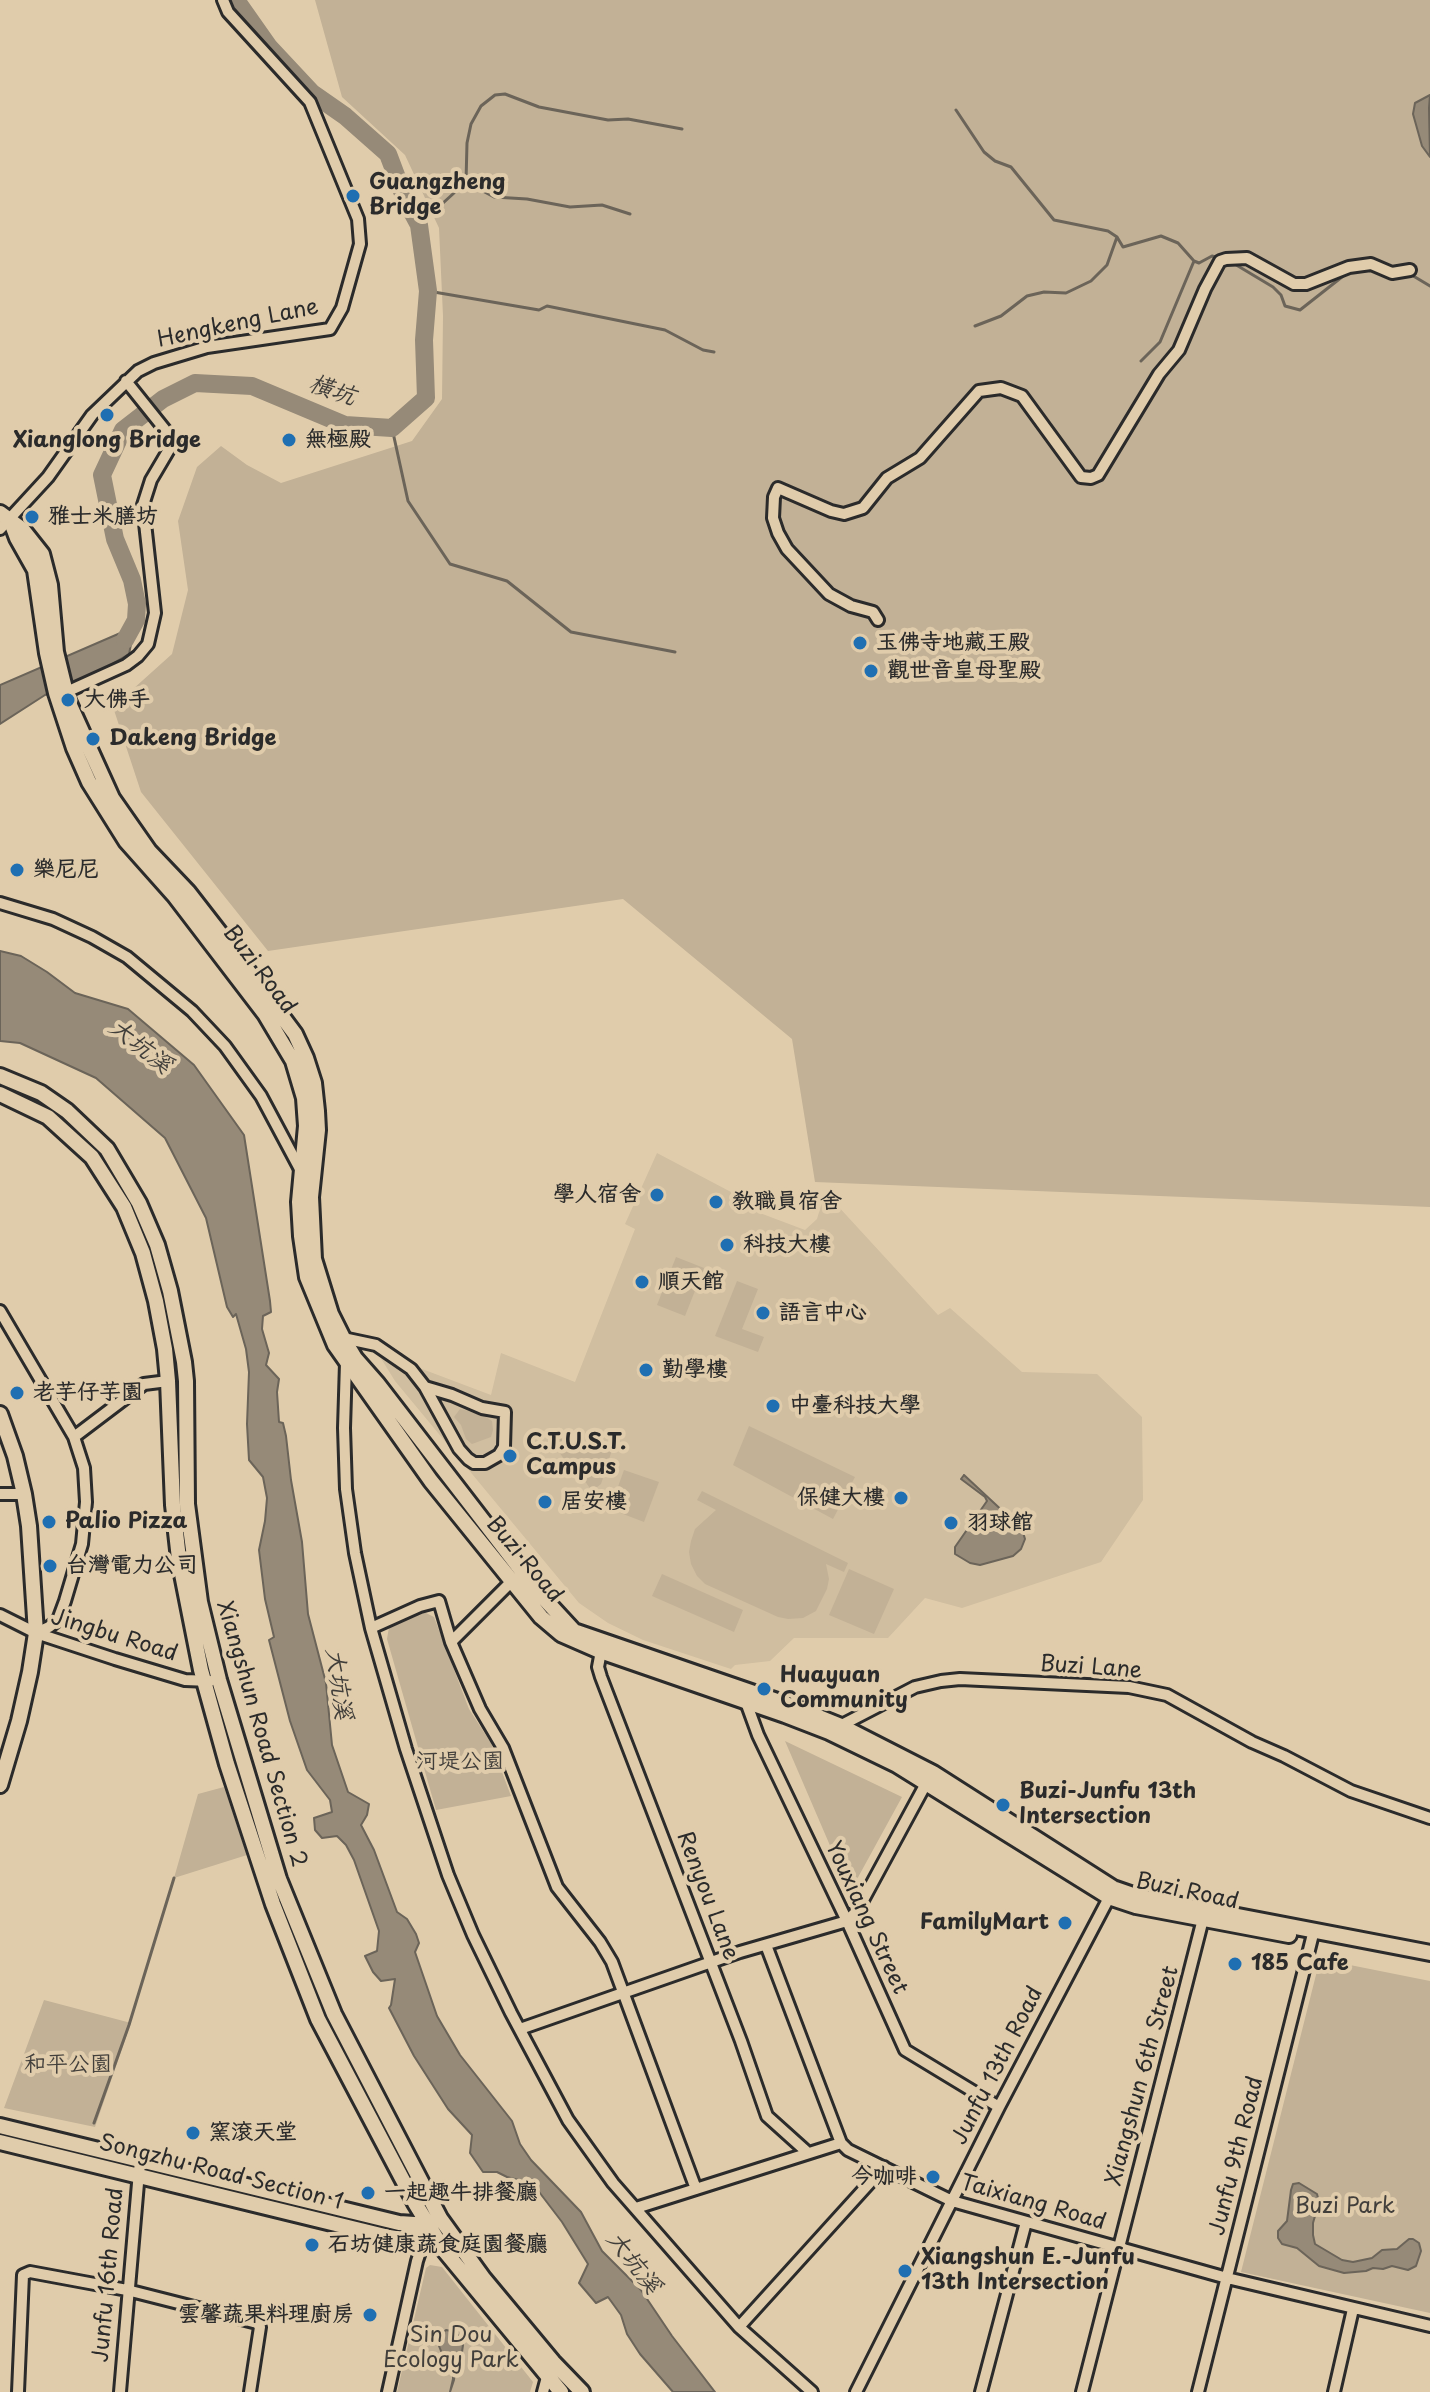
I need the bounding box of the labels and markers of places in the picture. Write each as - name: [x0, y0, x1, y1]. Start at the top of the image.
- place label: Guangzheng Bridge: [369, 170, 505, 222]
- marker: Guangzheng Bridge: [344, 187, 362, 205]
- marker: Xianglong Bridge: [98, 406, 116, 424]
- place label: 無極殿: [305, 427, 371, 453]
- place label: Xianglong Bridge: [13, 428, 201, 454]
- marker: 無極殿: [280, 431, 298, 449]
- place label: 雅士米膳坊: [48, 504, 158, 530]
- marker: 雅士米膳坊: [23, 508, 41, 526]
- place label: 玉佛寺地藏王殿: [876, 630, 1030, 656]
- marker: 玉佛寺地藏王殿: [851, 634, 869, 652]
- place label: 觀世音皇母聖殿: [887, 658, 1041, 684]
- marker: 觀世音皇母聖殿: [862, 662, 880, 680]
- place label: 大佛手: [84, 687, 150, 713]
- marker: 大佛手: [59, 691, 77, 709]
- place label: Dakeng Bridge: [109, 726, 276, 752]
- marker: Dakeng Bridge: [84, 730, 102, 748]
- place label: 樂尼尼: [33, 857, 99, 883]
- marker: 樂尼尼: [8, 861, 26, 879]
- place label: 學人宿舍: [553, 1182, 641, 1208]
- marker: 學人宿舍: [648, 1186, 666, 1204]
- place label: 教職員宿舍: [732, 1189, 842, 1215]
- marker: 教職員宿舍: [707, 1193, 725, 1211]
- place label: 科技大樓: [743, 1232, 831, 1258]
- marker: 科技大樓: [718, 1236, 736, 1254]
- place label: 順天館: [658, 1269, 724, 1295]
- marker: 順天館: [633, 1273, 651, 1291]
- place label: 語言中心: [779, 1300, 867, 1326]
- marker: 語言中心: [754, 1304, 772, 1322]
- place label: 勤學樓: [662, 1357, 728, 1383]
- marker: 勤學樓: [637, 1361, 655, 1379]
- place label: 老芋仔芋園: [33, 1380, 143, 1406]
- marker: 老芋仔芋園: [8, 1384, 26, 1402]
- place label: 中臺科技大學: [789, 1393, 921, 1419]
- marker: 中臺科技大學: [764, 1397, 782, 1415]
- place label: C.T.U.S.T. Campus: [526, 1430, 626, 1482]
- marker: C.T.U.S.T. Campus: [501, 1447, 519, 1465]
- place label: 保健大樓: [797, 1485, 885, 1511]
- place label: 居安樓: [561, 1489, 627, 1515]
- marker: 保健大樓: [892, 1489, 910, 1507]
- marker: 居安樓: [536, 1493, 554, 1511]
- place label: Palio Pizza: [65, 1509, 187, 1535]
- place label: 羽球館: [967, 1510, 1033, 1536]
- marker: Palio Pizza: [40, 1513, 58, 1531]
- marker: 羽球館: [942, 1514, 960, 1532]
- place label: 台灣電力公司: [66, 1553, 198, 1579]
- marker: 台灣電力公司: [41, 1557, 59, 1575]
- place label: Huayuan Community: [780, 1663, 908, 1714]
- marker: Huayuan Community: [755, 1680, 773, 1698]
- place label: Buzi-Junfu 13th Intersection: [1019, 1779, 1196, 1830]
- marker: Buzi-Junfu 13th Intersection: [994, 1796, 1012, 1814]
- place label: FamilyMart: [920, 1910, 1049, 1936]
- marker: FamilyMart: [1056, 1914, 1074, 1932]
- place label: 185 Cafe: [1251, 1951, 1349, 1977]
- marker: 185 Cafe: [1226, 1955, 1244, 1973]
- place label: 窯滾天堂: [209, 2120, 297, 2146]
- marker: 窯滾天堂: [184, 2124, 202, 2142]
- place label: 今咖啡: [851, 2164, 917, 2190]
- marker: 今咖啡: [924, 2168, 942, 2186]
- place label: 一起趣牛排餐廳: [384, 2180, 538, 2206]
- marker: 一起趣牛排餐廳: [359, 2184, 377, 2202]
- place label: 石坊健康蔬食庭園餐廳: [328, 2232, 548, 2258]
- marker: 石坊健康蔬食庭園餐廳: [303, 2236, 321, 2254]
- place label: Xiangshun E.-Junfu 13th Intersection: [921, 2245, 1135, 2296]
- marker: Xiangshun E.-Junfu 13th Intersection: [896, 2262, 914, 2280]
- place label: 雲馨蔬果料理廚房: [178, 2302, 354, 2328]
- marker: 雲馨蔬果料理廚房: [361, 2306, 379, 2324]

